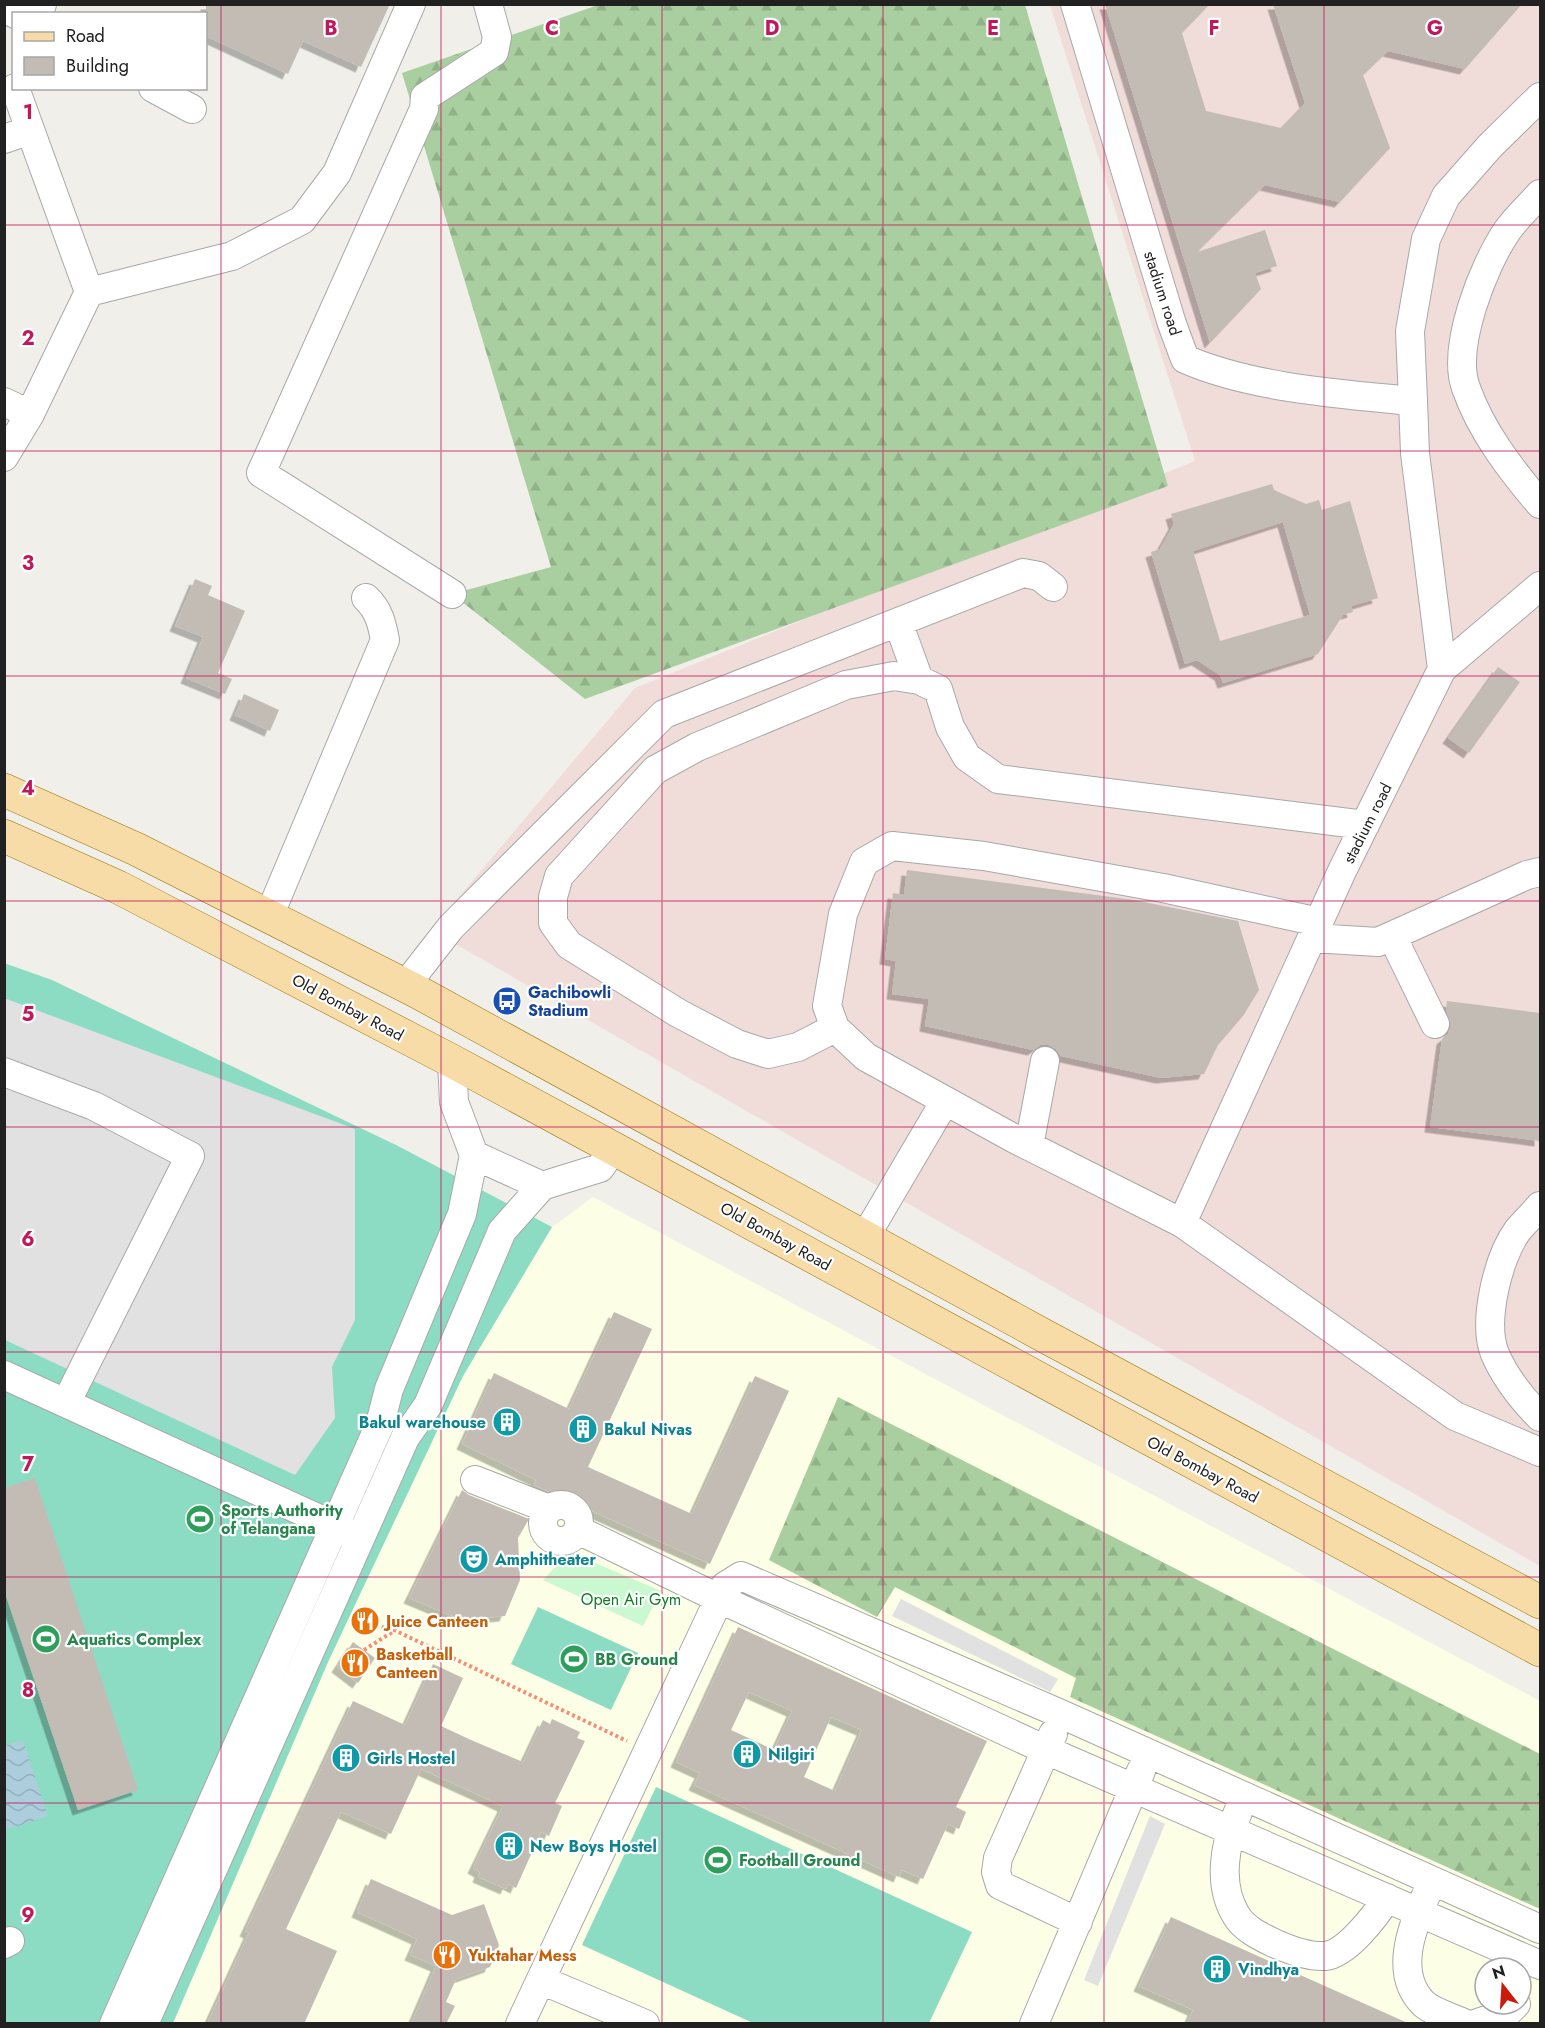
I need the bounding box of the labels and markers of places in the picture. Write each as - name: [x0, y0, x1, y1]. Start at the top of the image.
- place label: Gachibowli Stadium: [528, 981, 611, 1022]
- bus stop icon: Gachibowli Stadium: [491, 985, 523, 1017]
- building icon: Bakul warehouse: [491, 1406, 523, 1438]
- place label: Bakul warehouse: [359, 1411, 486, 1434]
- building icon: Bakul Nivas: [567, 1413, 599, 1445]
- place label: Bakul Nivas: [604, 1418, 692, 1441]
- place label: Sports Authority of Telangana: [221, 1499, 343, 1540]
- sports icon: Sports Authority of Telangana: [184, 1503, 216, 1535]
- theatre icon: Amphitheater: [458, 1543, 490, 1575]
- place label: Amphitheater: [494, 1548, 597, 1571]
- restaurant icon: Juice Canteen: [349, 1605, 381, 1637]
- place label: Juice Canteen: [383, 1610, 488, 1633]
- sports icon: Aquatics Complex: [30, 1623, 62, 1655]
- place label: Aquatics Complex: [66, 1628, 202, 1651]
- place label: Basketball Canteen: [376, 1643, 453, 1684]
- sports icon: BB Ground: [558, 1643, 590, 1675]
- restaurant icon: Basketball Canteen: [339, 1647, 371, 1679]
- place label: BB Ground: [595, 1648, 678, 1671]
- building icon: Nilgiri: [731, 1738, 763, 1770]
- building icon: Girls Hostel: [330, 1742, 362, 1774]
- place label: Nilgiri: [768, 1743, 815, 1766]
- place label: Girls Hostel: [367, 1747, 455, 1770]
- building icon: New Boys Hostel: [493, 1830, 525, 1862]
- place label: New Boys Hostel: [530, 1835, 657, 1858]
- sports icon: Football Ground: [702, 1844, 734, 1876]
- place label: Football Ground: [739, 1849, 860, 1872]
- restaurant icon: Yuktahar Mess: [431, 1939, 463, 1971]
- place label: Yuktahar Mess: [467, 1944, 577, 1967]
- building icon: Vindhya: [1201, 1953, 1233, 1985]
- place label: Vindhya: [1237, 1958, 1299, 1981]

